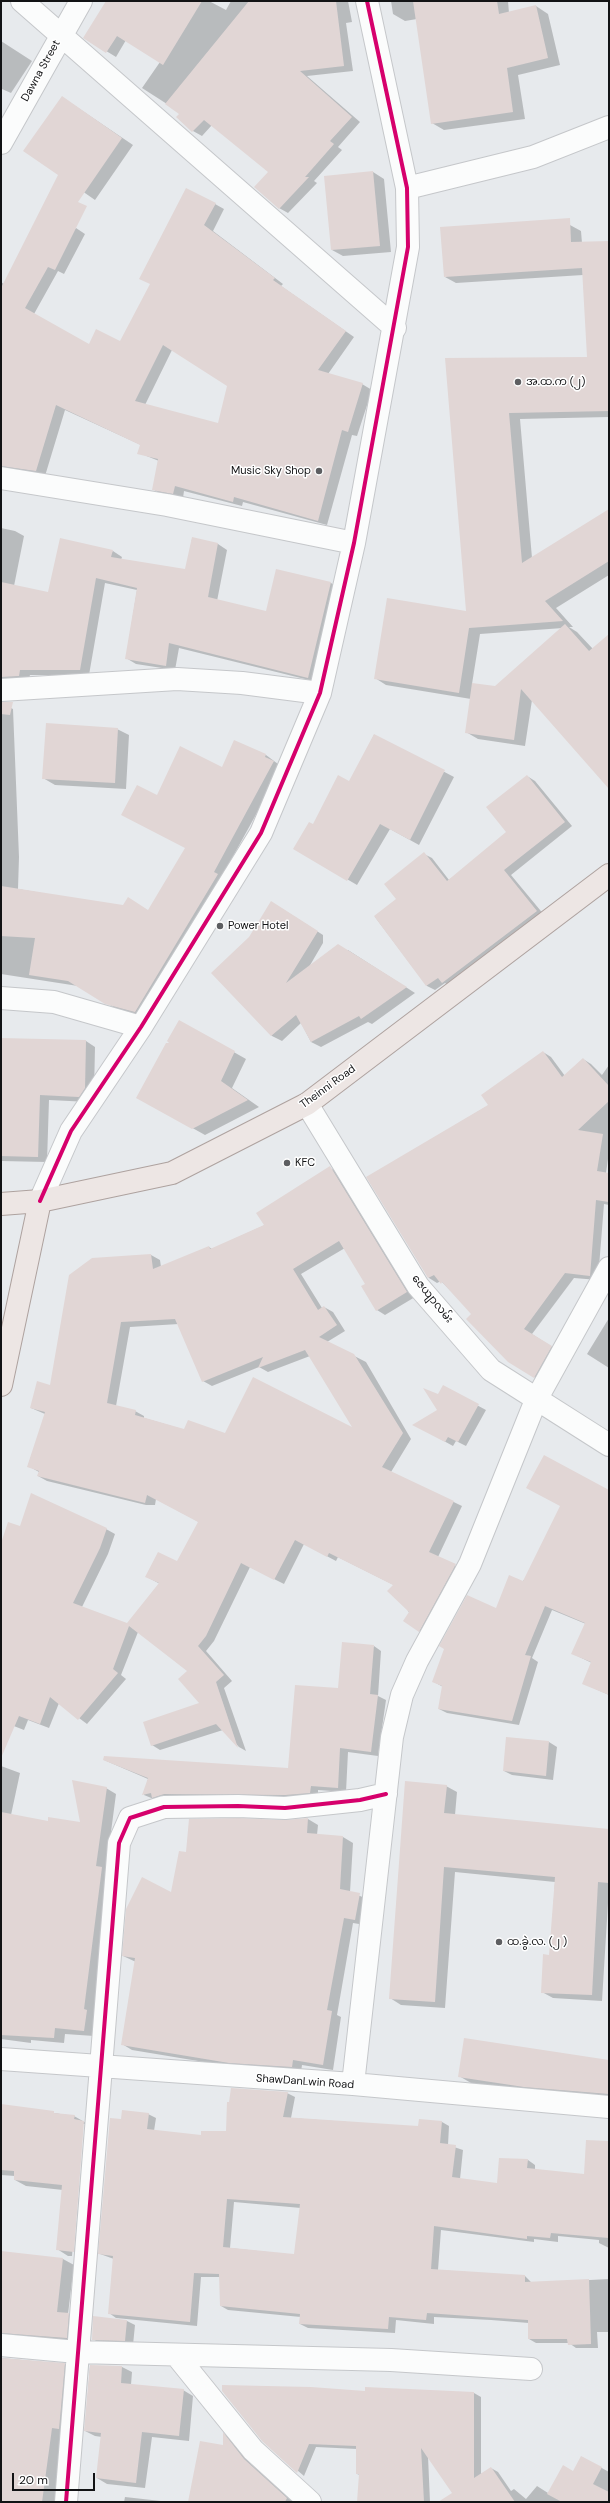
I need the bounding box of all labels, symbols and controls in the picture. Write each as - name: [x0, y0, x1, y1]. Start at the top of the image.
- street label: Dawna Street: [19, 38, 63, 104]
- place label: အ.ထ.က (၂): [526, 375, 585, 389]
- marker: အ.ထ.က (၂): [513, 377, 523, 387]
- place label: Music Sky Shop: [231, 464, 311, 478]
- marker: Music Sky Shop: [314, 466, 324, 476]
- place label: Power Hotel: [228, 919, 288, 933]
- marker: Power Hotel: [215, 921, 225, 931]
- street label: Theinni Road: [298, 1063, 358, 1111]
- place label: KFC: [295, 1156, 315, 1170]
- marker: KFC: [282, 1158, 292, 1168]
- street label: ဇေယျာလမ်း: [409, 1272, 455, 1326]
- place label: ထ.ခွဲ.လ. (၂ ): [507, 1935, 567, 1949]
- marker: ထ.ခွဲ.လ. (၂ ): [494, 1937, 504, 1947]
- street label: ShawDanLwin Road: [256, 2072, 354, 2092]
- scale bar: [14, 2465, 97, 2491]
- text: 20 m: [19, 2472, 48, 2488]

